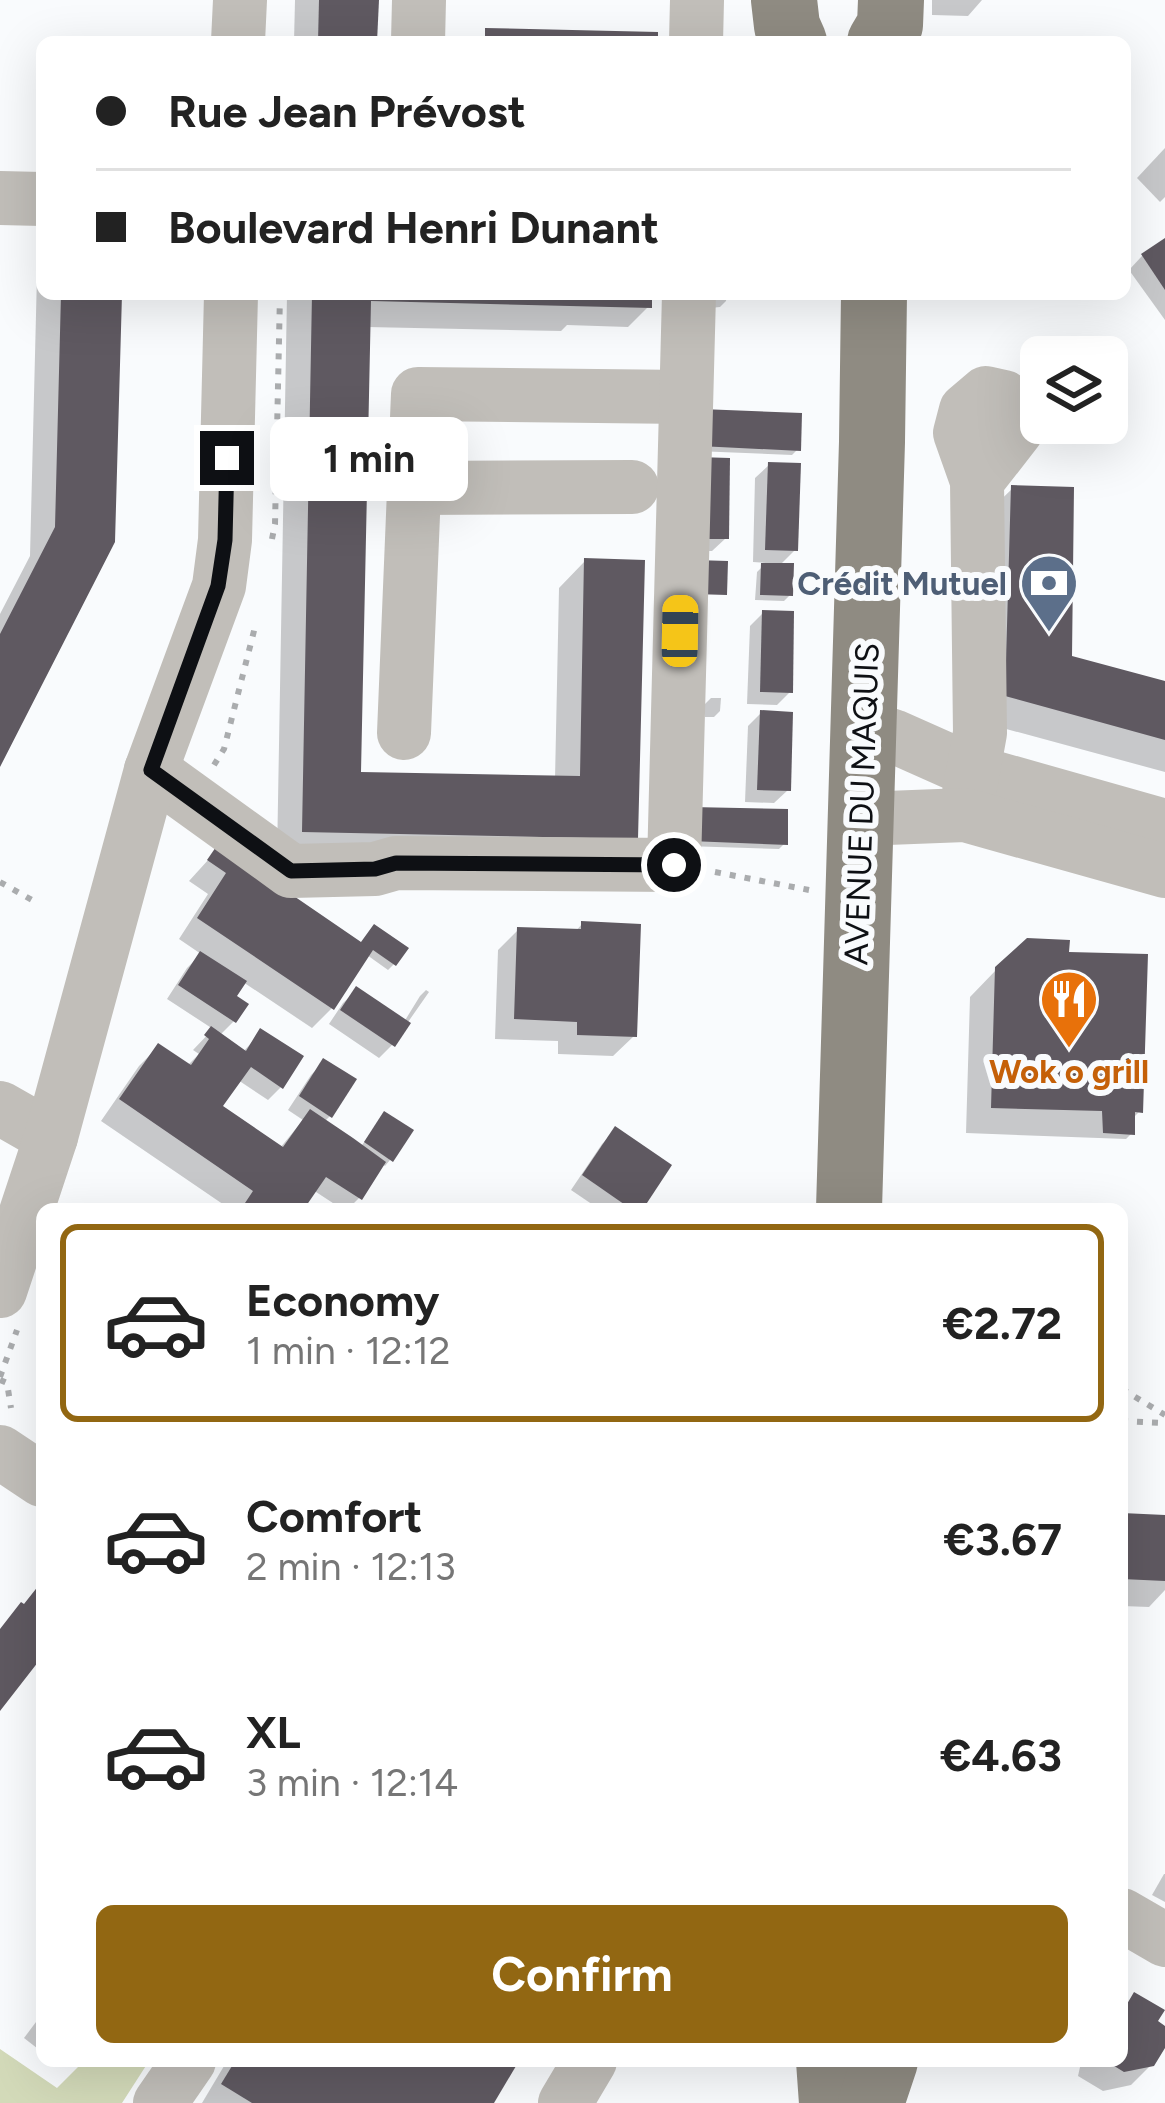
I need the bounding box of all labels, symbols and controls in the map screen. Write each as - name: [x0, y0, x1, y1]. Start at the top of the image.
- text: Rue Jean Prévost: [168, 84, 526, 138]
- text: Boulevard Henri Dunant: [168, 200, 659, 254]
- map controls: [1020, 336, 1128, 444]
- button: layers: [1020, 336, 1128, 444]
- callout: 1 min: [269, 416, 467, 500]
- route end: [200, 431, 254, 485]
- text: 1 min: [323, 435, 415, 482]
- bank icon: Crédit Mutuel: [1018, 552, 1080, 634]
- place label: Crédit Mutuel: [797, 564, 1007, 603]
- car: [661, 595, 699, 667]
- street label: AVENUE DU MAQUIS: [836, 642, 887, 966]
- route start: [647, 838, 701, 892]
- restaurant icon: Wok o grill: [1038, 968, 1100, 1050]
- place label: Wok o grill: [989, 1052, 1149, 1091]
- icon: car: [102, 1269, 210, 1377]
- text: Economy: [246, 1273, 439, 1327]
- text: €2.72: [942, 1296, 1062, 1350]
- text: 1 min · 12:12: [246, 1327, 451, 1374]
- icon: car: [102, 1485, 210, 1593]
- text: Comfort: [246, 1489, 422, 1543]
- text: €3.67: [943, 1512, 1062, 1566]
- text: 2 min · 12:13: [246, 1543, 456, 1590]
- icon: car: [102, 1701, 210, 1809]
- text: XL: [246, 1705, 301, 1759]
- text: €4.63: [940, 1728, 1062, 1782]
- text: 3 min · 12:14: [246, 1759, 458, 1806]
- button: Confirm: [96, 1905, 1068, 2043]

